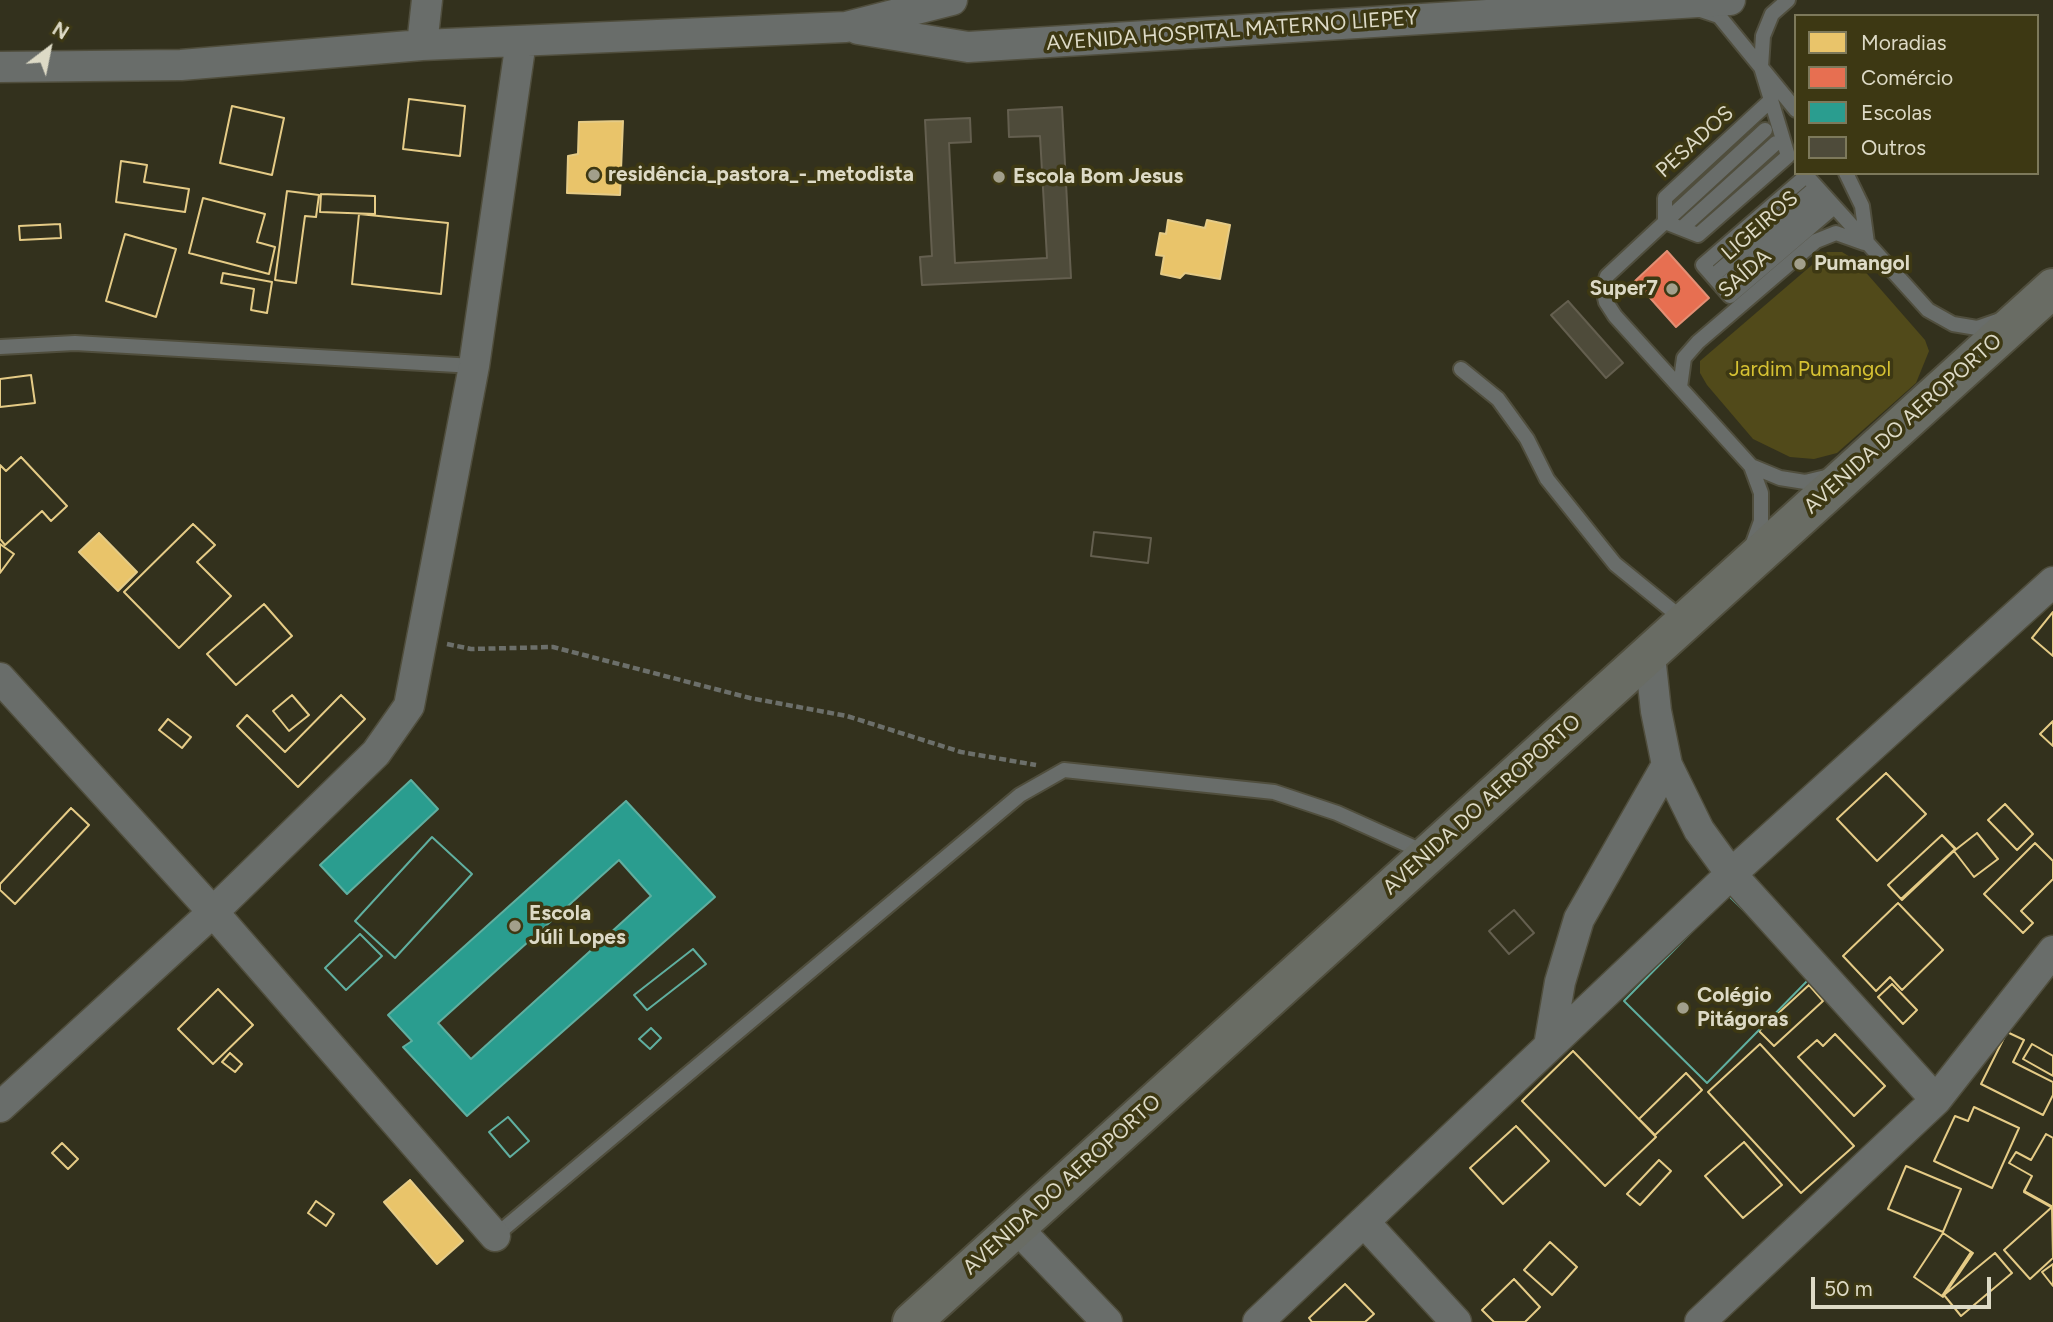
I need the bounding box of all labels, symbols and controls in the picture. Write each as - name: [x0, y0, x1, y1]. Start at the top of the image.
- street label: AVENIDA HOSPITAL MATERNO LIEPEY: [1045, 5, 1419, 57]
- north arrow: [14, 14, 84, 84]
- legend: [1794, 14, 2039, 175]
- text: N: [48, 17, 73, 44]
- text: Moradias: [1861, 30, 1946, 55]
- text: Comércio: [1861, 65, 1953, 90]
- text: Escolas: [1861, 100, 1932, 125]
- street label: PESADOS: [1651, 101, 1739, 183]
- text: Outros: [1861, 135, 1926, 160]
- place label: residência_pastora_-_metodista: [608, 162, 914, 188]
- place label: Escola Bom Jesus: [1013, 164, 1183, 190]
- marker: residência_pastora_-_metodista: [586, 167, 602, 183]
- marker: Escola Bom Jesus: [991, 169, 1007, 185]
- street label: LIGEIROS: [1717, 186, 1803, 266]
- street label: SAÍDA: [1714, 244, 1776, 304]
- place label: Pumangol: [1814, 251, 1910, 277]
- marker: Pumangol: [1792, 256, 1808, 272]
- place label: Super7: [1589, 276, 1658, 302]
- marker: Super7: [1664, 281, 1680, 297]
- street label: AVENIDA DO AEROPORTO: [1799, 328, 2007, 520]
- park label: Jardim Pumangol: [1729, 357, 1891, 383]
- street label: AVENIDA DO AEROPORTO: [1378, 709, 1586, 901]
- place label: Escola Júli Lopes: [529, 901, 626, 951]
- marker: Escola Júli Lopes: [507, 918, 523, 934]
- place label: Colégio Pitágoras: [1697, 983, 1788, 1033]
- marker: Colégio Pitágoras: [1675, 1000, 1691, 1016]
- street label: AVENIDA DO AEROPORTO: [958, 1089, 1166, 1281]
- scale bar: [1815, 1262, 1995, 1306]
- text: 50 m: [1824, 1276, 1873, 1301]

